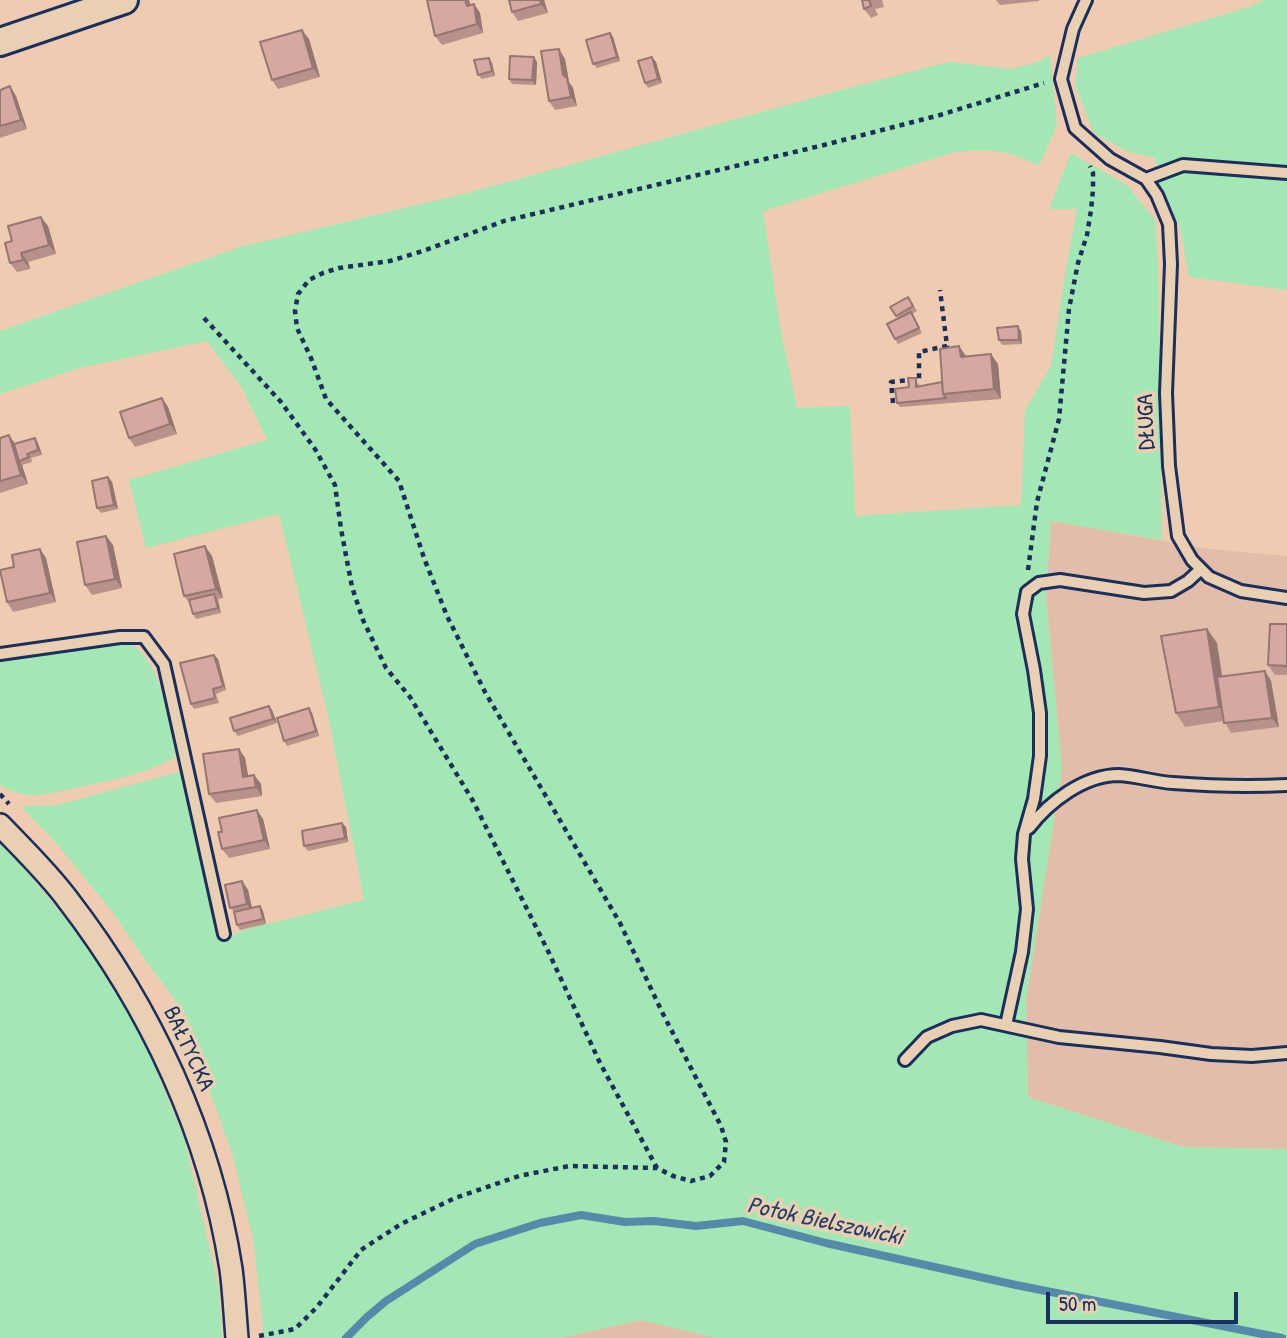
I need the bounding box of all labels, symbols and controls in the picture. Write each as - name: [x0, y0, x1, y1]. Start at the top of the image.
- street label: DŁUGA: [1132, 393, 1162, 451]
- street label: BAŁTYCKA: [156, 1002, 220, 1096]
- water label: Potok Bielszowicki: [745, 1191, 905, 1253]
- scale bar: [1049, 1278, 1242, 1322]
- text: 50 m: [1059, 1289, 1096, 1318]

